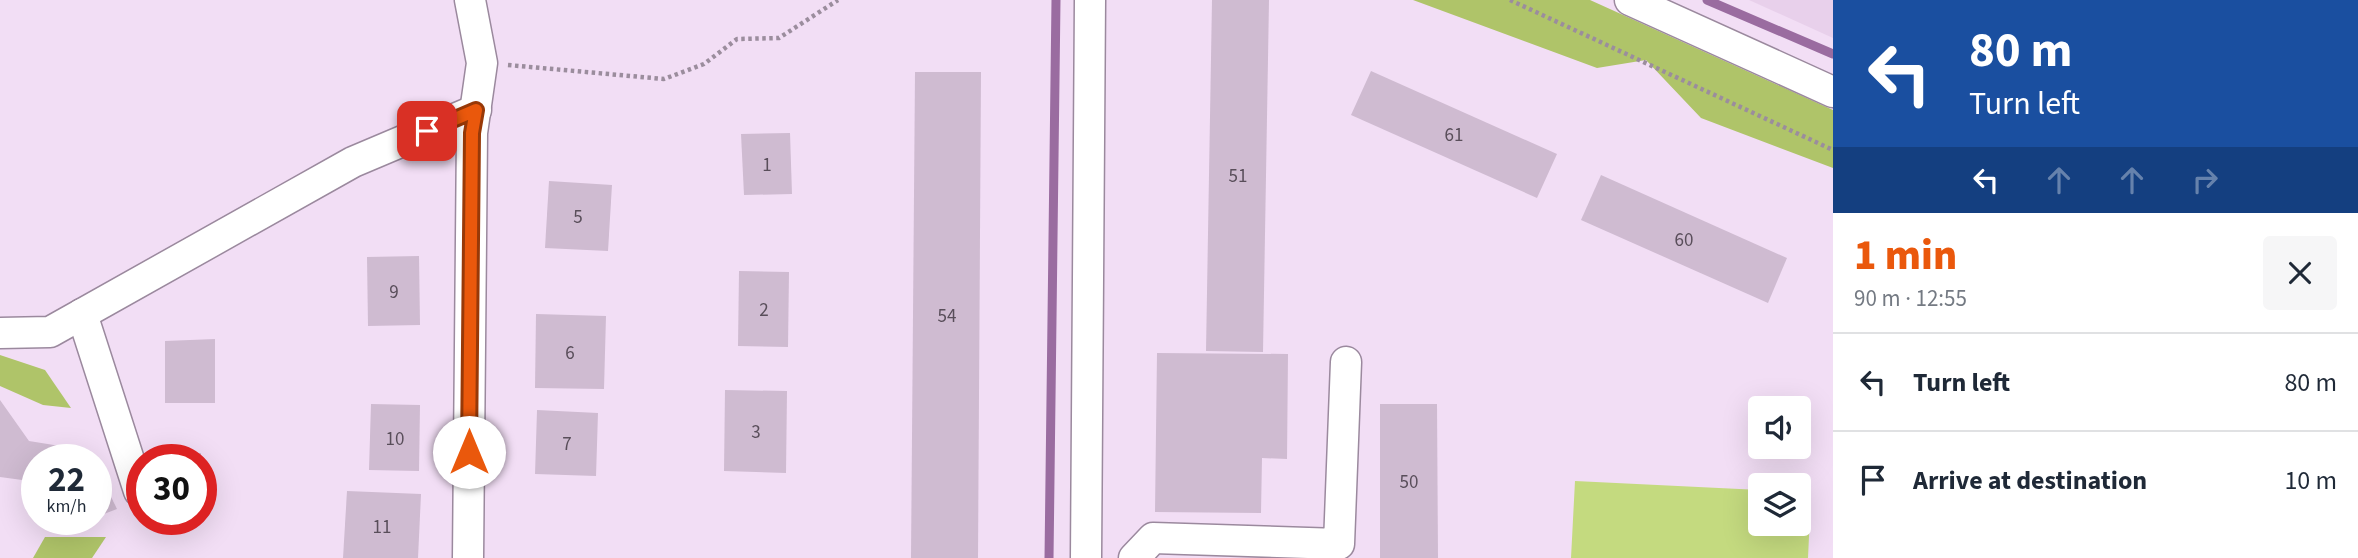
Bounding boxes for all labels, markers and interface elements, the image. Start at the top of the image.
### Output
text: 80 m [1969,16,2073,86]
icon: left [1854,28,1945,119]
text: Turn left [1969,81,2080,127]
pin [397,101,457,161]
icon: arrive [408,112,446,150]
house number: 61 [1445,122,1463,149]
house number: 1 [762,152,772,179]
icon: left [1967,161,2005,199]
icon: ahead [2040,161,2078,199]
icon: ahead [2113,161,2151,199]
icon: right [2186,161,2224,199]
house number: 51 [1229,163,1247,190]
house number: 5 [573,204,583,231]
text: 1 min [1854,226,1957,286]
house number: 60 [1675,227,1693,254]
button: close [2263,236,2337,310]
house number: 9 [389,279,399,306]
text: 90 m · 12:55 [1854,282,1967,315]
house number: 2 [759,297,769,324]
house number: 54 [938,303,956,330]
house number: 6 [565,340,575,367]
icon: left [1854,363,1892,401]
text: Turn left [1913,364,2010,401]
text: 80 m [2284,364,2337,401]
map controls [1748,396,1811,536]
button: sound [1748,396,1811,459]
position arrow [432,415,506,489]
house number: 3 [751,419,761,446]
house number: 10 [386,426,404,453]
house number: 7 [562,431,572,458]
speed limit sign: 30 [126,444,217,535]
text: 22 [48,455,85,505]
icon: arrive [1854,461,1892,499]
text: Arrive at destination [1913,462,2147,499]
text: 10 m [2284,462,2337,499]
house number: 50 [1400,469,1418,496]
button: layers [1748,473,1811,536]
text: km/h [47,494,86,519]
house number: 11 [373,514,391,541]

